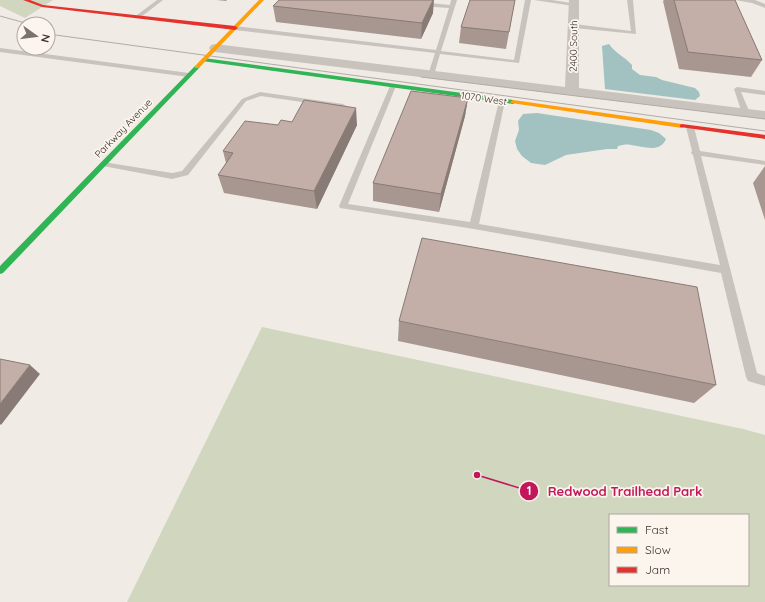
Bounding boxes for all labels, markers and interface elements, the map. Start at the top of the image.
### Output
north arrow [16,16,56,56]
street label: 2400 South [567,20,580,72]
text: N [38,33,53,44]
street label: 1070 West [460,89,508,108]
street label: Parkway Avenue [92,96,155,161]
callout: Redwood Trailhead Park [519,478,710,503]
text: 1 [527,483,531,498]
text: Redwood Trailhead Park [548,483,702,499]
legend [609,514,749,586]
text: Fast [645,522,669,537]
text: Slow [645,542,671,557]
text: Jam [645,562,670,577]

